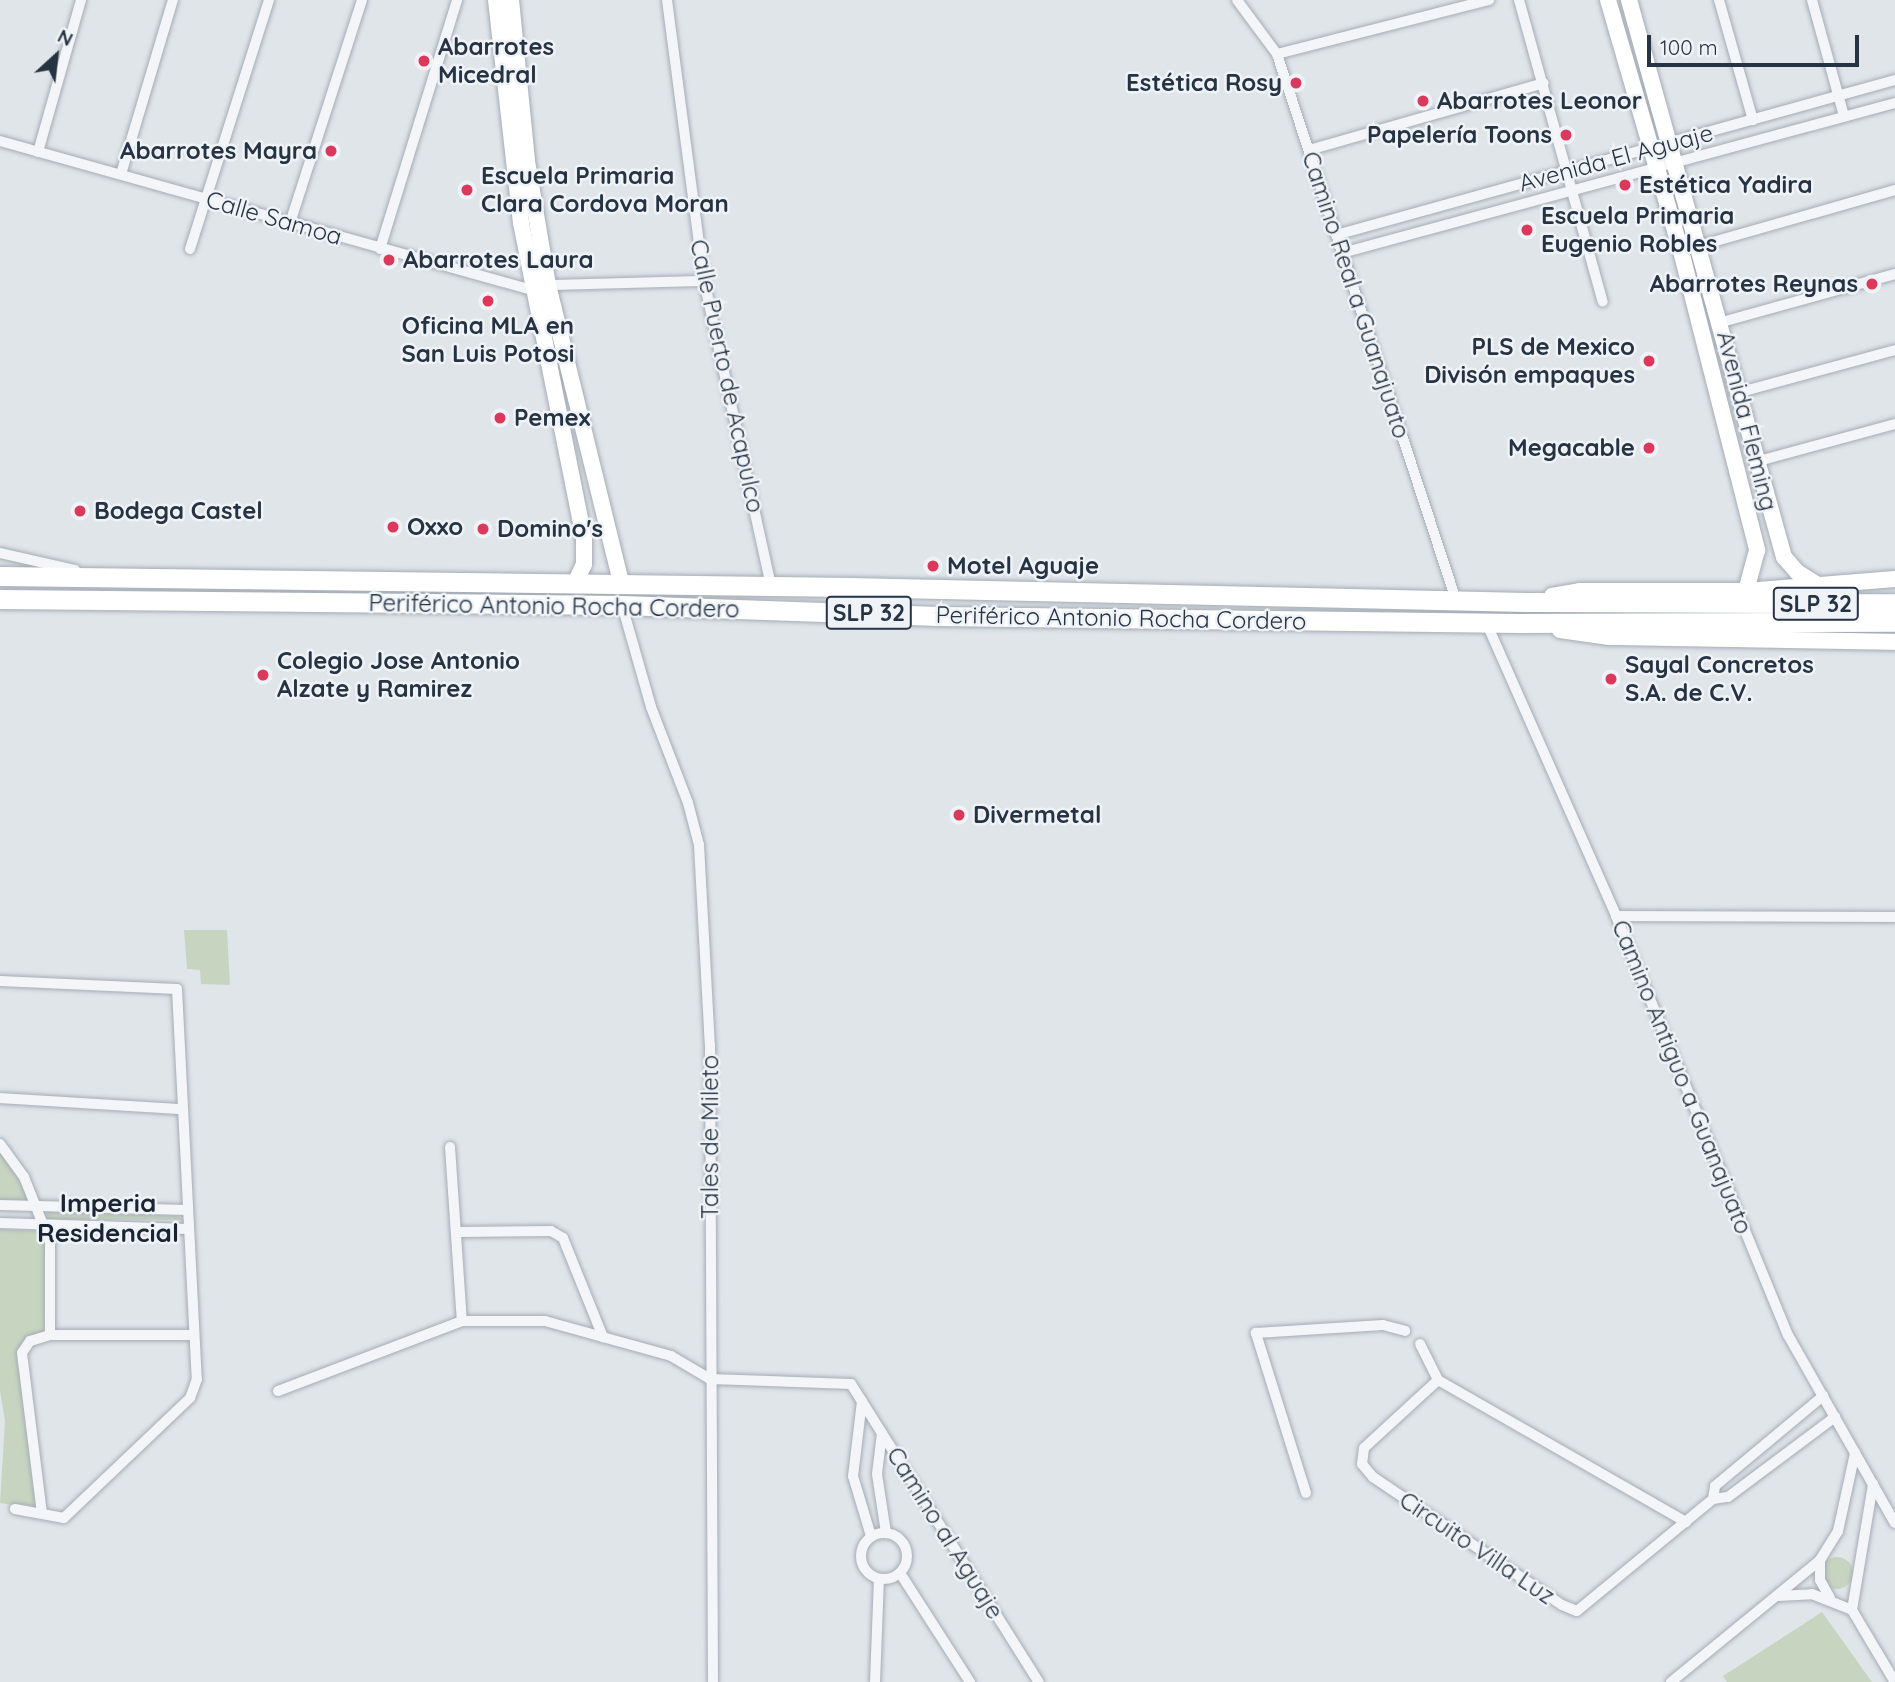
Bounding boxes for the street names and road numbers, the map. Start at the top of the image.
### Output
street label: Avenida El Aguaje [1516,118,1716,198]
street label: Camino Real a Guanajuato [1296,148,1416,442]
street label: Calle Samoa [203,185,345,251]
street label: Calle Puerto de Acapulco [684,237,770,515]
street label: Avenida Fleming [1711,328,1783,514]
road number: SLP 32 [1772,584,1860,624]
street label: Periférico Antonio Rocha Cordero [368,588,740,624]
road number: SLP 32 [825,594,913,632]
street label: Periférico Antonio Rocha Cordero [935,600,1307,636]
street label: Camino Antiguo a Guanajuato [1606,916,1758,1238]
street label: Tales de Mileto [696,1055,724,1219]
street label: Camino al Aguaje [881,1442,1009,1624]
street label: Circuito Villa Luz [1394,1485,1560,1611]

